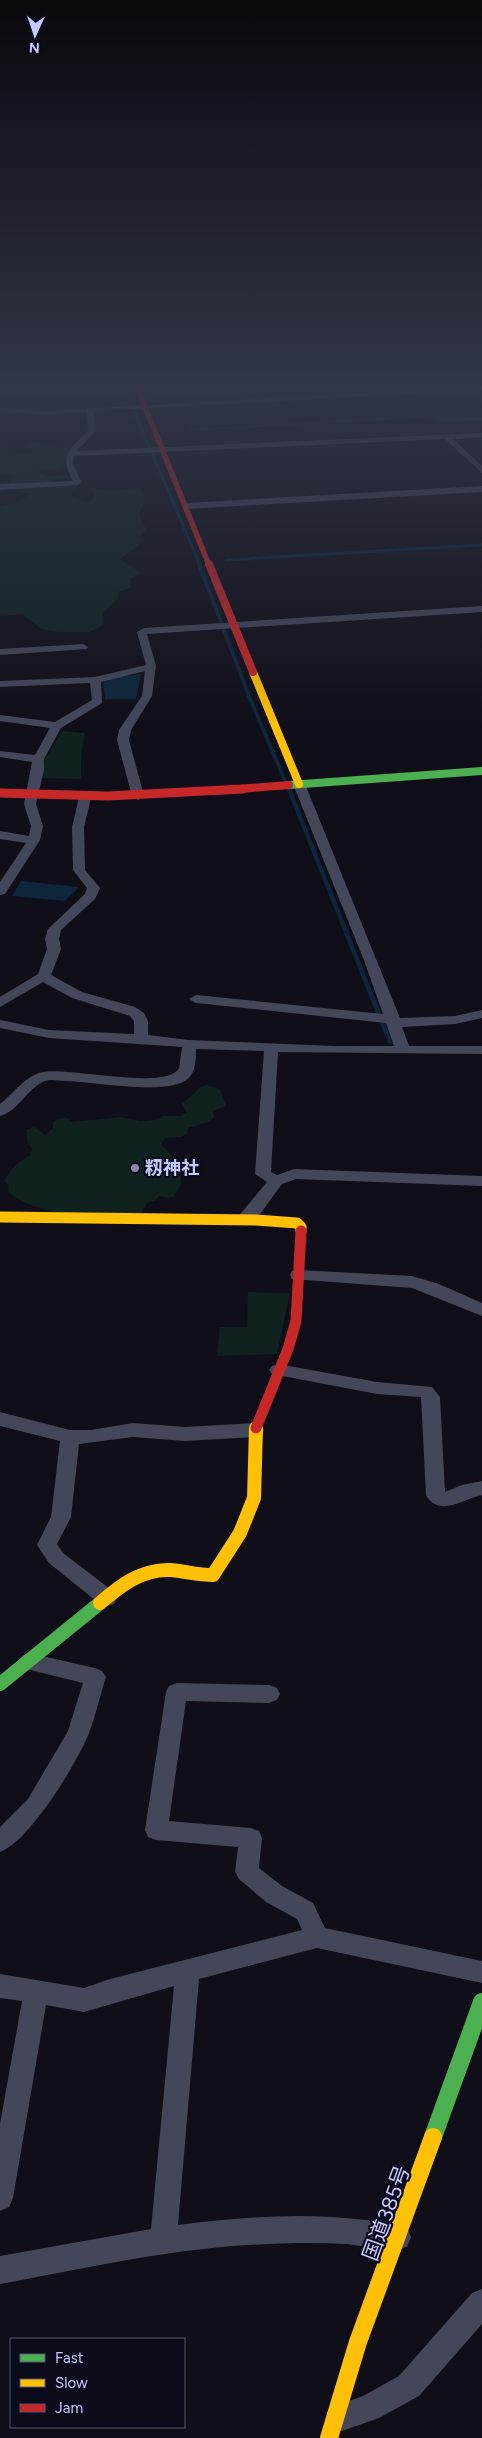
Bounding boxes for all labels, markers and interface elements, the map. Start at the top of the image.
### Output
north arrow [10,10,60,60]
text: N [28,39,40,56]
place label: 籾神社 [145,1157,199,1179]
marker: 籾神社 [129,1162,141,1174]
street label: 国道385号 [357,2162,415,2264]
legend [10,2338,185,2428]
text: Fast [55,2349,84,2367]
text: Slow [55,2374,88,2392]
text: Jam [55,2399,83,2417]

